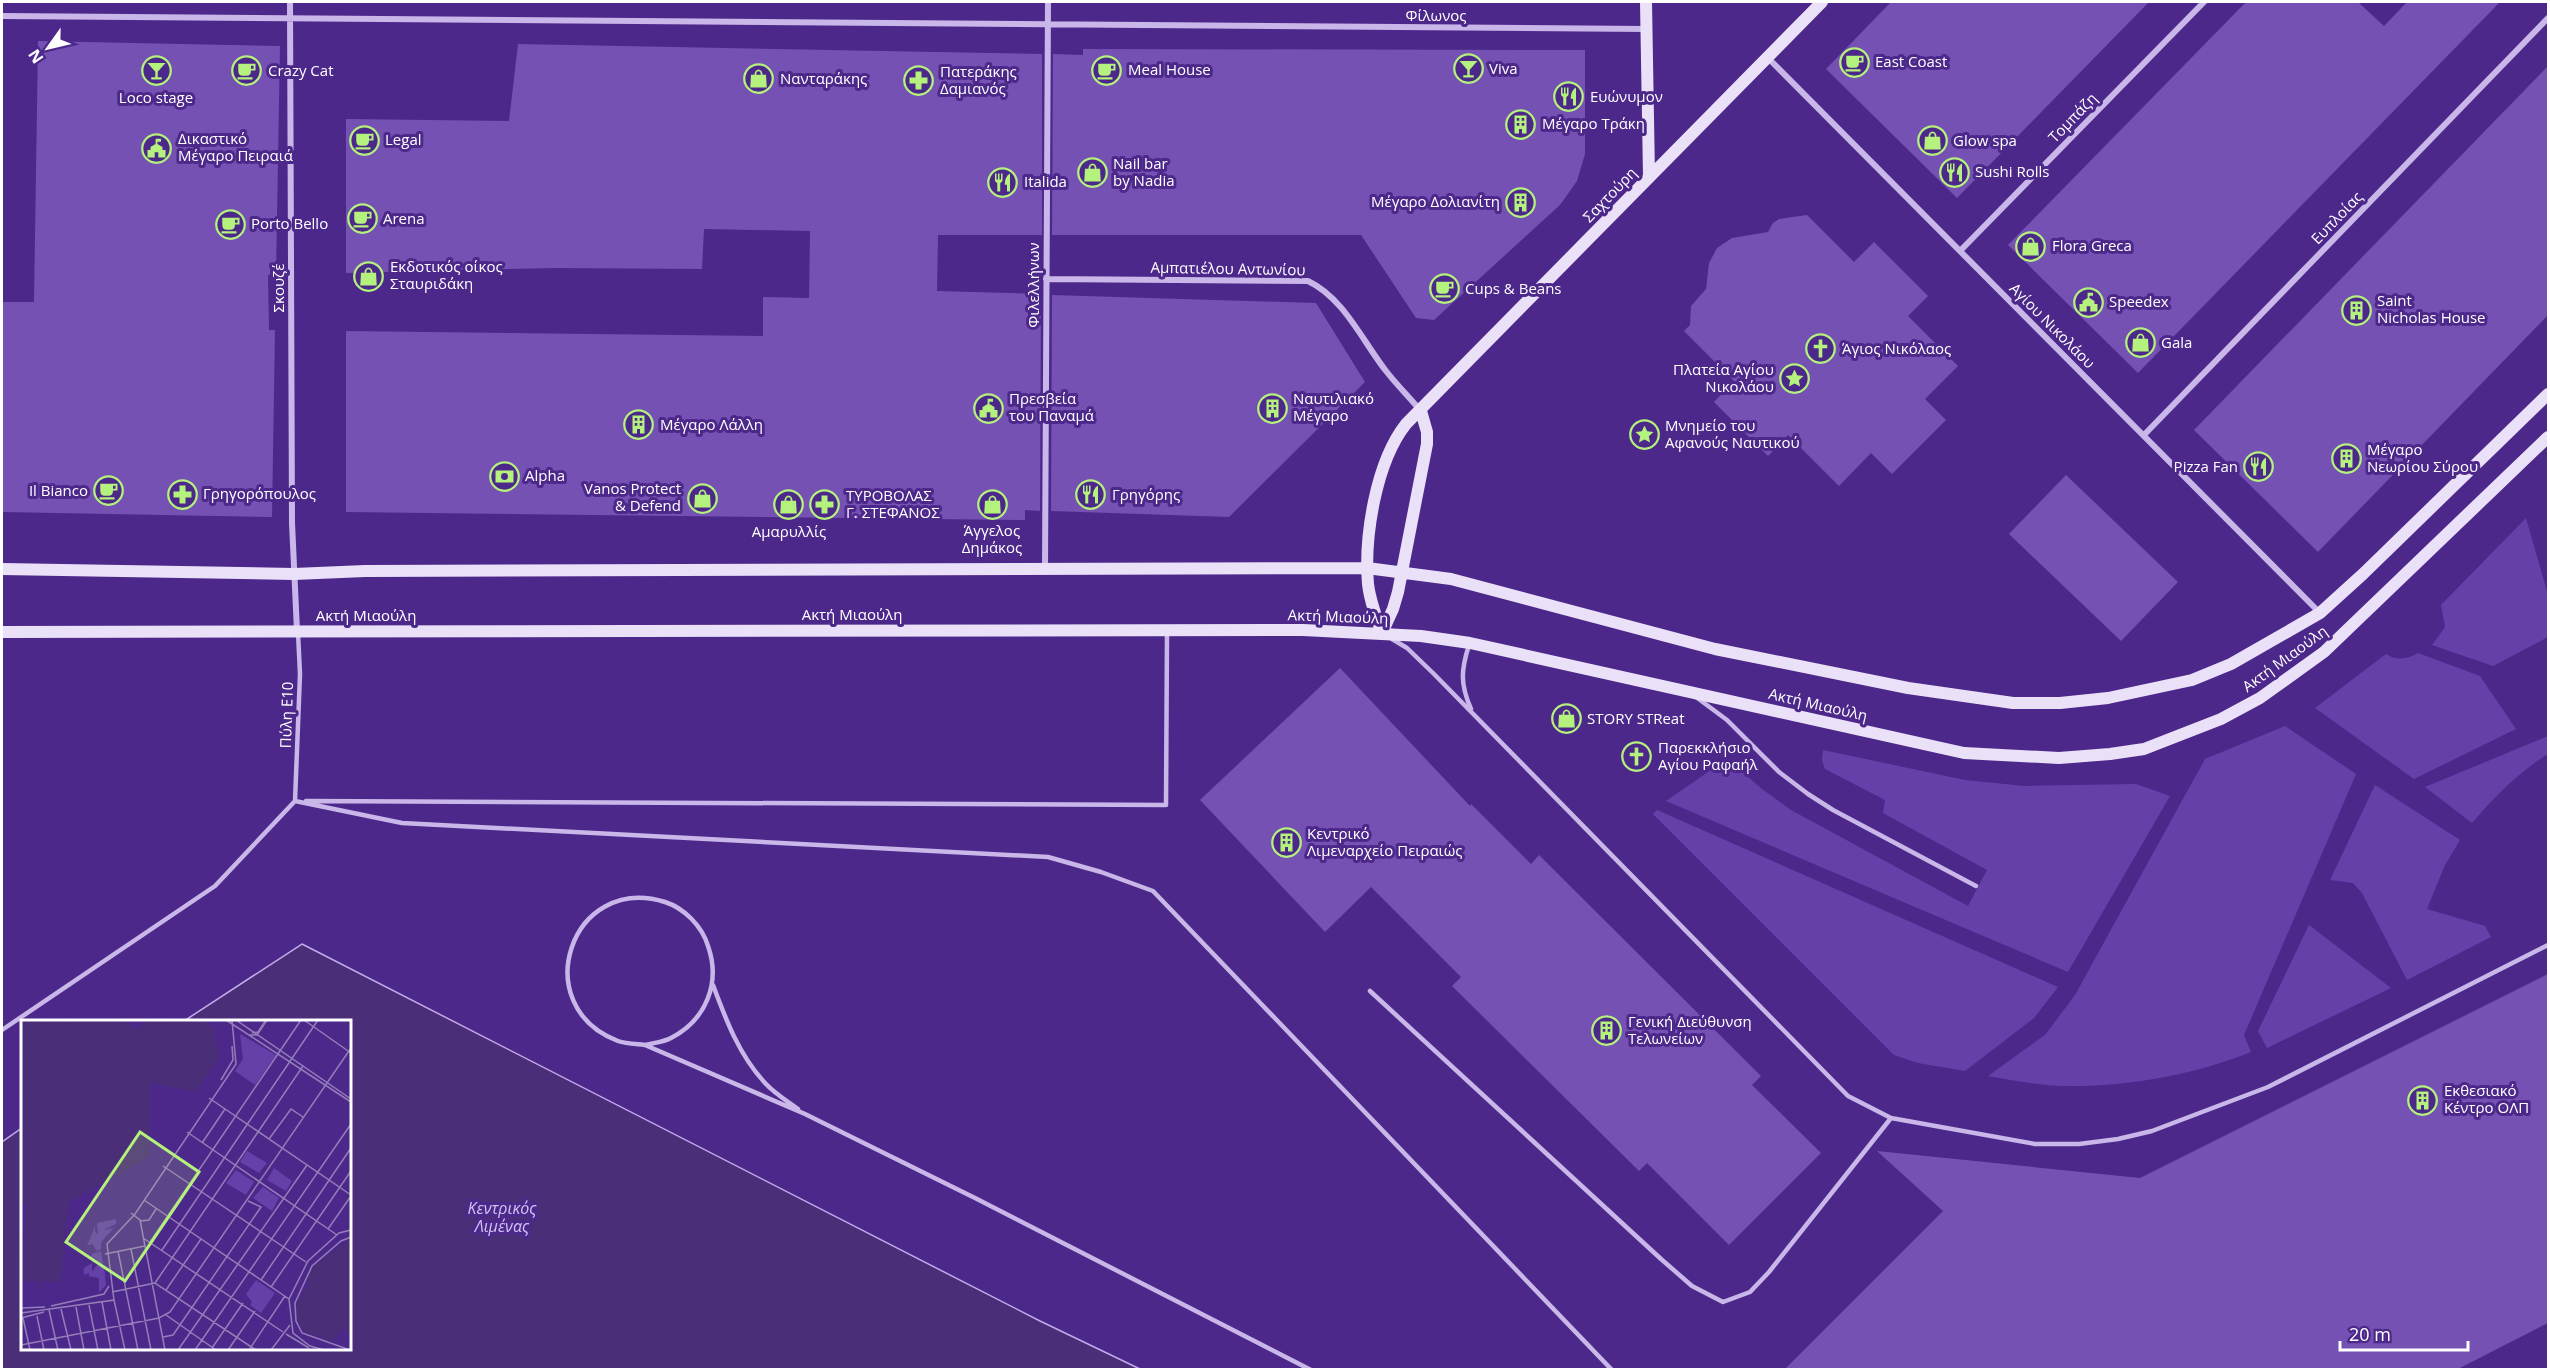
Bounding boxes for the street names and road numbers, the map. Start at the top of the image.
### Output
street label: Φίλωνος [1405,5,1467,25]
street label: Τομπάζη [2044,88,2101,147]
street label: Σαχτούρη [1578,162,1641,226]
street label: Ευπλοίας [2306,187,2366,248]
street label: Φιλελλήνων [1023,242,1043,328]
street label: Αμπατιέλου Αντωνίου [1150,257,1306,279]
street label: Σκουζέ [268,264,288,312]
street label: Αγίου Νικολάου [2006,278,2100,372]
street label: Ακτή Μιαούλη [802,604,902,624]
street label: Ακτή Μιαούλη [1287,604,1389,628]
street label: Ακτή Μιαούλη [316,605,416,625]
street label: Ακτή Μιαούλη [2238,621,2331,696]
street label: Πύλη Ε10 [275,681,297,749]
street label: Ακτή Μιαούλη [1767,683,1870,725]

